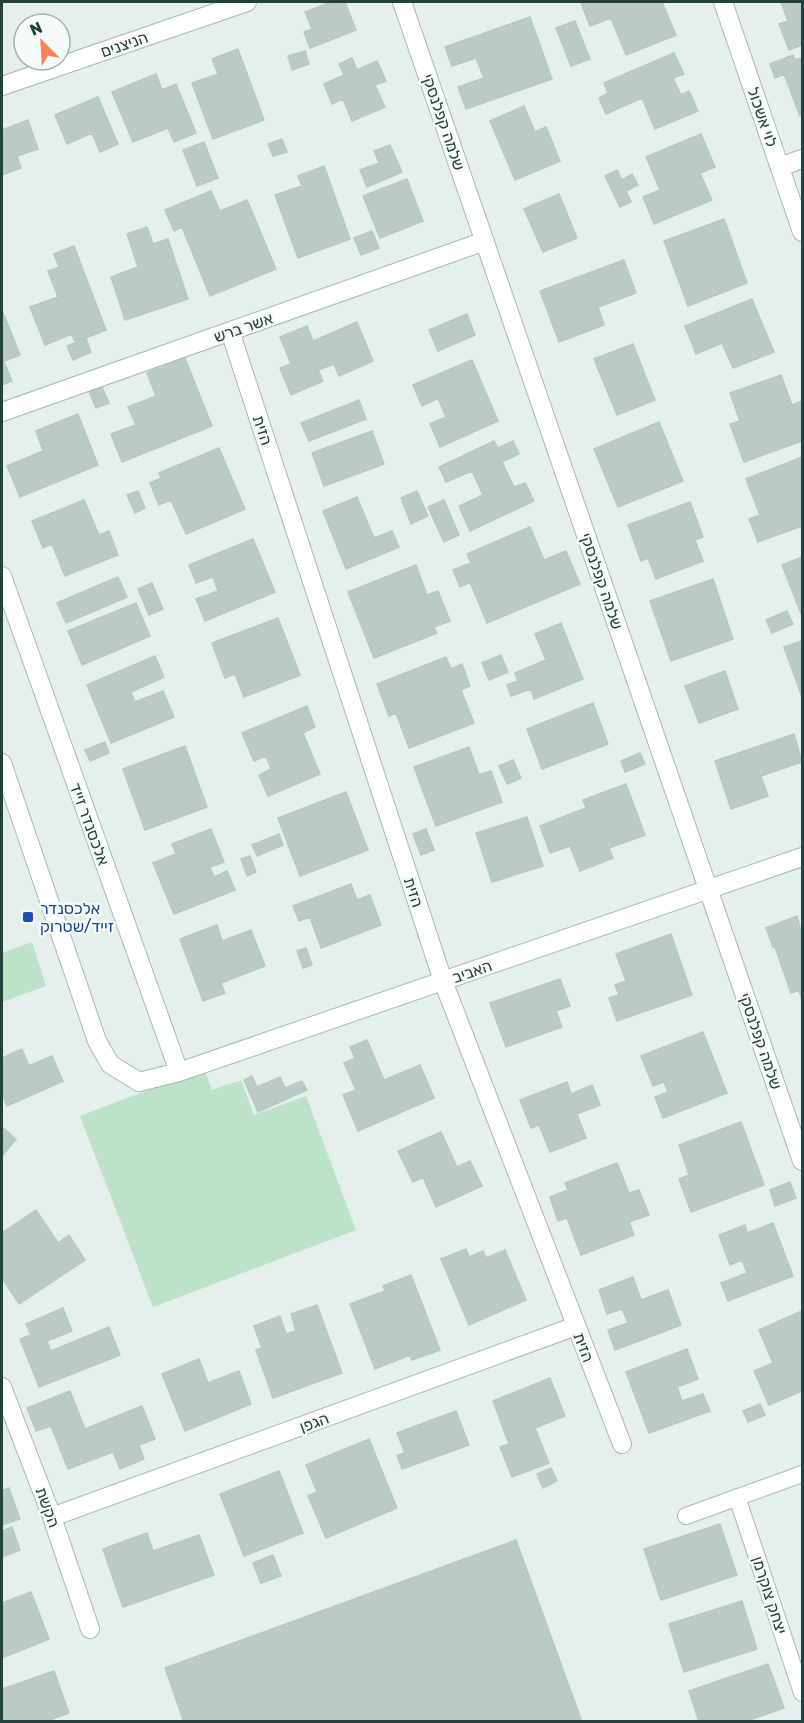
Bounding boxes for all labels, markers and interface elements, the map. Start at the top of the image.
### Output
north arrow [12,12,72,72]
text: N [27,18,45,40]
street label: הניצנים [98,28,150,61]
street label: שלמה קפלנסקי [418,71,469,173]
street label: לוי אשכול [743,85,782,150]
street label: אשר ברש [211,308,275,346]
street label: הזית [249,413,276,448]
street label: שלמה קפלנסקי [576,530,627,632]
street label: אלכסנדר זייד [66,780,113,868]
street label: הזית [400,875,427,910]
place label: אלכסנדר זייד/שטרוק [40,899,114,936]
marker: אלכסנדר זייד/שטרוק [21,910,35,924]
street label: האביב [450,956,494,987]
street label: שלמה קפלנסקי [735,990,786,1092]
street label: הזית [569,1330,598,1365]
street label: הגפן [297,1408,332,1437]
street label: הקשת [31,1484,64,1530]
street label: יצחק צוקרמן [748,1554,791,1637]

